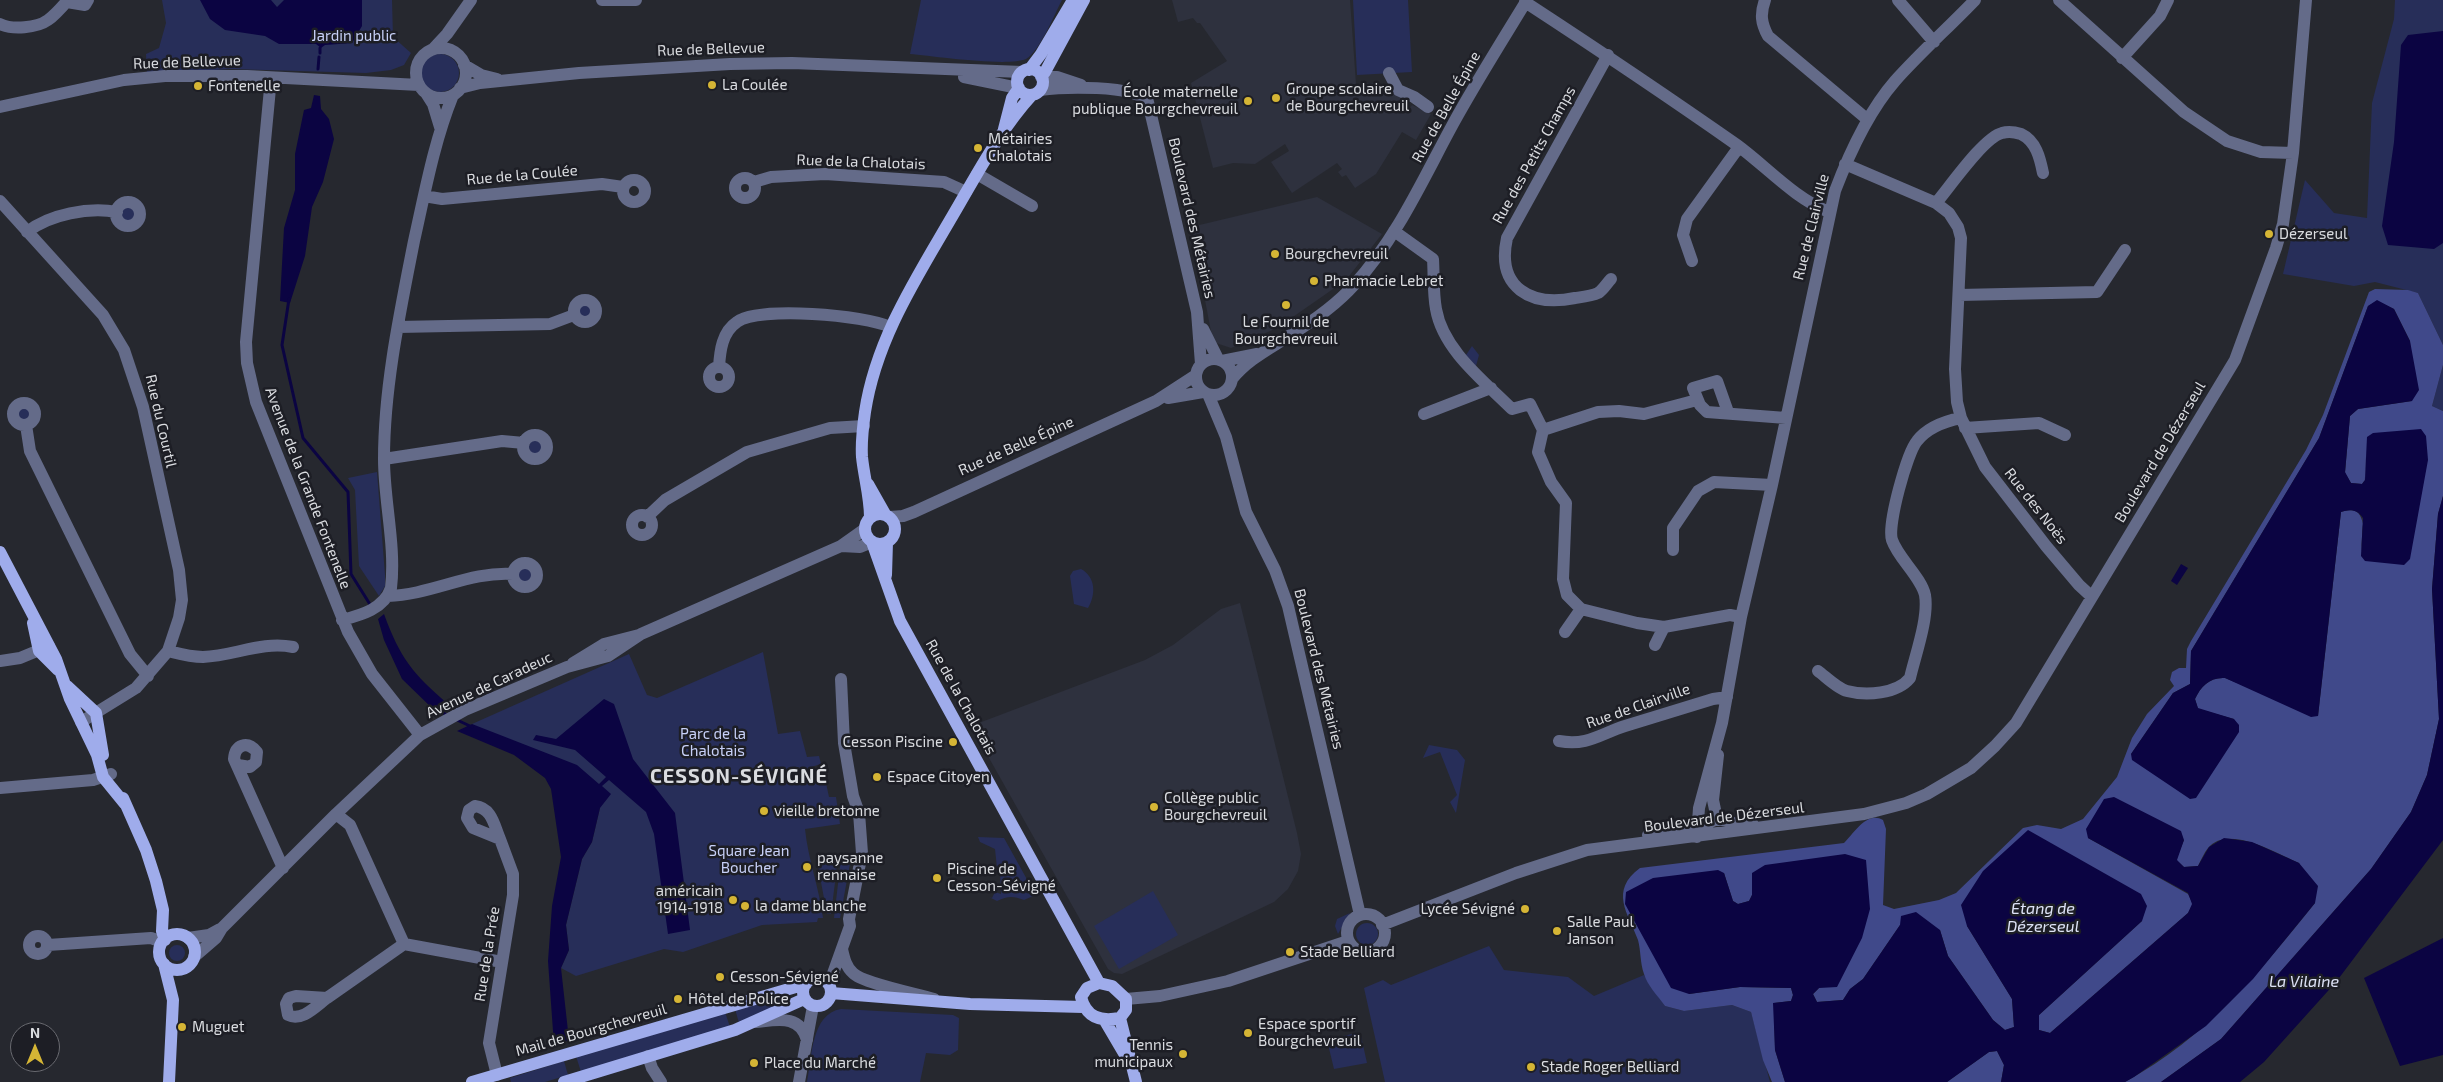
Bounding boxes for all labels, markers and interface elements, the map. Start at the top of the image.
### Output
park label: Jardin public [312,27,396,45]
street label: Rue de Bellevue [657,38,765,60]
street label: Rue de Belle Épine [1408,48,1484,166]
street label: Rue de Bellevue [133,51,241,73]
place label: La Coulée [722,76,787,94]
place label: Fontenelle [208,77,281,95]
marker: La Coulée [706,79,718,91]
marker: Fontenelle [192,80,204,92]
place label: Groupe scolaire de Bourgchevreuil [1286,80,1409,115]
place label: École maternelle publique Bourgchevreuil [1072,83,1238,118]
street label: Rue des Petits Champs [1489,83,1579,227]
marker: Groupe scolaire de Bourgchevreuil [1270,92,1282,104]
marker: École maternelle publique Bourgchevreuil [1242,95,1254,107]
place label: Métairies Chalotais [988,130,1052,165]
street label: Boulevard des Métairies [1165,136,1219,300]
marker: Métairies Chalotais [972,142,984,154]
street label: Rue de la Chalotais [796,151,926,173]
street label: Rue de la Coulée [466,161,578,189]
street label: Rue de Clairville [1789,172,1833,282]
place label: Dézerseul [2279,225,2347,243]
marker: Dézerseul [2263,228,2275,240]
place label: Bourgchevreuil [1285,245,1388,263]
marker: Bourgchevreuil [1269,248,1281,260]
place label: Pharmacie Lebret [1324,272,1444,290]
marker: Pharmacie Lebret [1308,275,1320,287]
marker: Le Fournil de Bourgchevreuil [1280,299,1292,311]
place label: Le Fournil de Bourgchevreuil [1234,313,1338,348]
street label: Rue du Courtil [142,373,180,469]
street label: Boulevard de Dézerseul [2111,378,2209,526]
street label: Avenue de la Grande Fontenelle [261,385,355,591]
street label: Rue de Belle Épine [955,412,1077,480]
street label: Rue des Noës [2001,464,2071,548]
street label: Boulevard des Métairies [1290,587,1348,751]
street label: Rue de la Chalotais [922,636,1000,758]
street label: Avenue de Caradeuc [423,648,555,722]
street label: Rue de Clairville [1584,680,1692,732]
park label: Parc de la Chalotais [680,725,746,760]
place label: Cesson Piscine [843,733,943,751]
marker: Cesson Piscine [947,736,959,748]
district label: CESSON-SÉVIGNÉ [648,764,830,788]
place label: Espace Citoyen [887,768,990,786]
marker: Espace Citoyen [871,771,883,783]
place label: Collège public Bourgchevreuil [1164,789,1267,824]
street label: Boulevard de Dézerseul [1643,798,1805,836]
marker: Collège public Bourgchevreuil [1148,801,1160,813]
place label: vieille bretonne [774,802,880,820]
marker: vieille bretonne [758,805,770,817]
park label: Square Jean Boucher [708,842,790,877]
place label: paysanne rennaise [817,849,883,884]
place label: Piscine de Cesson-Sévigné [947,860,1056,895]
marker: paysanne rennaise [801,861,813,873]
marker: Piscine de Cesson-Sévigné [931,872,943,884]
place label: américain 1914-1918 [656,882,723,917]
marker: américain 1914-1918 [727,894,739,906]
place label: la dame blanche [755,897,866,915]
water label: Étang de Dézerseul [2007,899,2079,937]
marker: la dame blanche [739,900,751,912]
place label: Lycée Sévigné [1421,900,1515,918]
marker: Lycée Sévigné [1519,903,1531,915]
street label: Rue de la Prée [471,905,503,1003]
place label: Salle Paul Janson [1567,913,1634,948]
marker: Salle Paul Janson [1551,925,1563,937]
place label: Stade Belliard [1300,943,1395,961]
marker: Stade Belliard [1284,946,1296,958]
place label: Cesson-Sévigné [730,968,839,986]
marker: Cesson-Sévigné [714,971,726,983]
water label: La Vilaine [2269,972,2339,992]
place label: Hôtel de Police [688,990,789,1008]
marker: Hôtel de Police [672,993,684,1005]
street label: Mail de Bourgchevreuil [513,1000,669,1060]
place label: Espace sportif Bourgchevreuil [1258,1015,1361,1050]
place label: Muguet [192,1018,244,1036]
marker: Muguet [176,1021,188,1033]
north arrow [10,1022,60,1072]
text: N [30,1024,40,1041]
marker: Espace sportif Bourgchevreuil [1242,1027,1254,1039]
place label: Tennis municipaux [1094,1036,1173,1071]
marker: Tennis municipaux [1177,1048,1189,1060]
place label: Place du Marché [764,1054,876,1072]
marker: Place du Marché [748,1057,760,1069]
place label: Stade Roger Belliard [1541,1058,1679,1076]
marker: Stade Roger Belliard [1525,1061,1537,1073]

